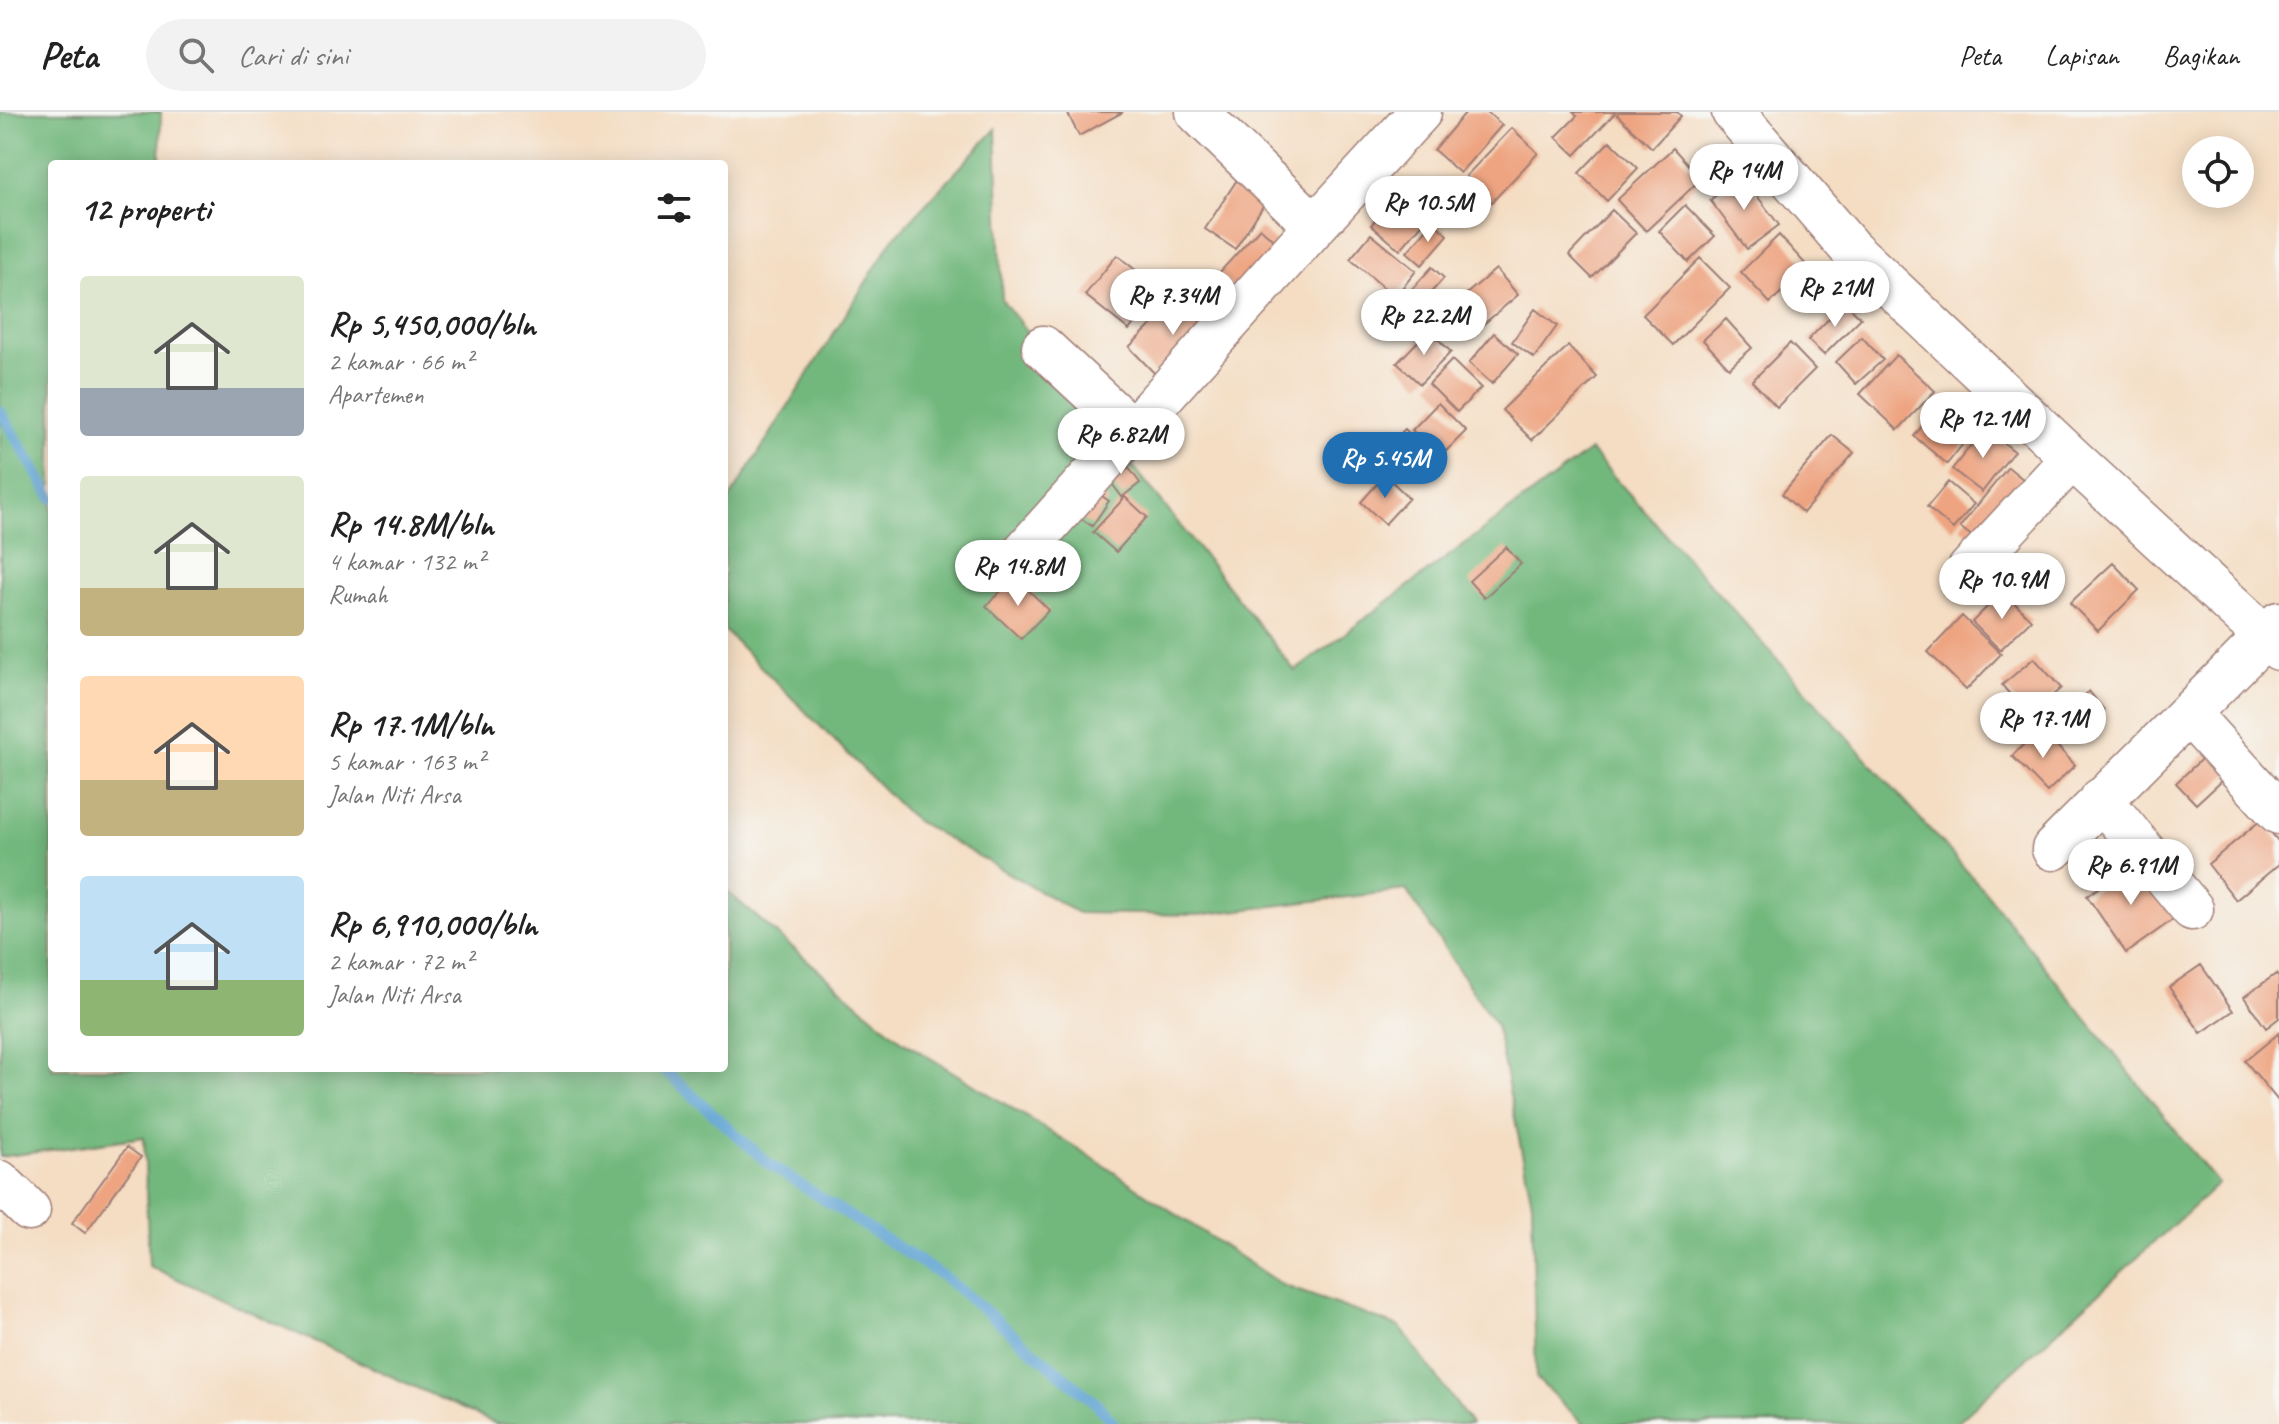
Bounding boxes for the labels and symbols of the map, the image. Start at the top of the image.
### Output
pin: Rp 14M [1679,144,1809,212]
pin: Rp 10.5M [1345,176,1511,244]
pin: Rp 21M [1770,261,1900,329]
pin: Rp 7.34M [1090,269,1256,337]
pin: Rp 22.2M [1341,289,1507,357]
pin: Rp 12.1M [1900,392,2066,460]
pin: Rp 6.82M [1038,408,1204,476]
pin: Rp 5.45M [1302,432,1468,500]
pin: Rp 14.8M [935,540,1101,608]
pin: Rp 10.9M [1919,553,2085,621]
pin: Rp 17.1M [1960,692,2126,760]
pin: Rp 6.91M [2048,839,2214,907]

